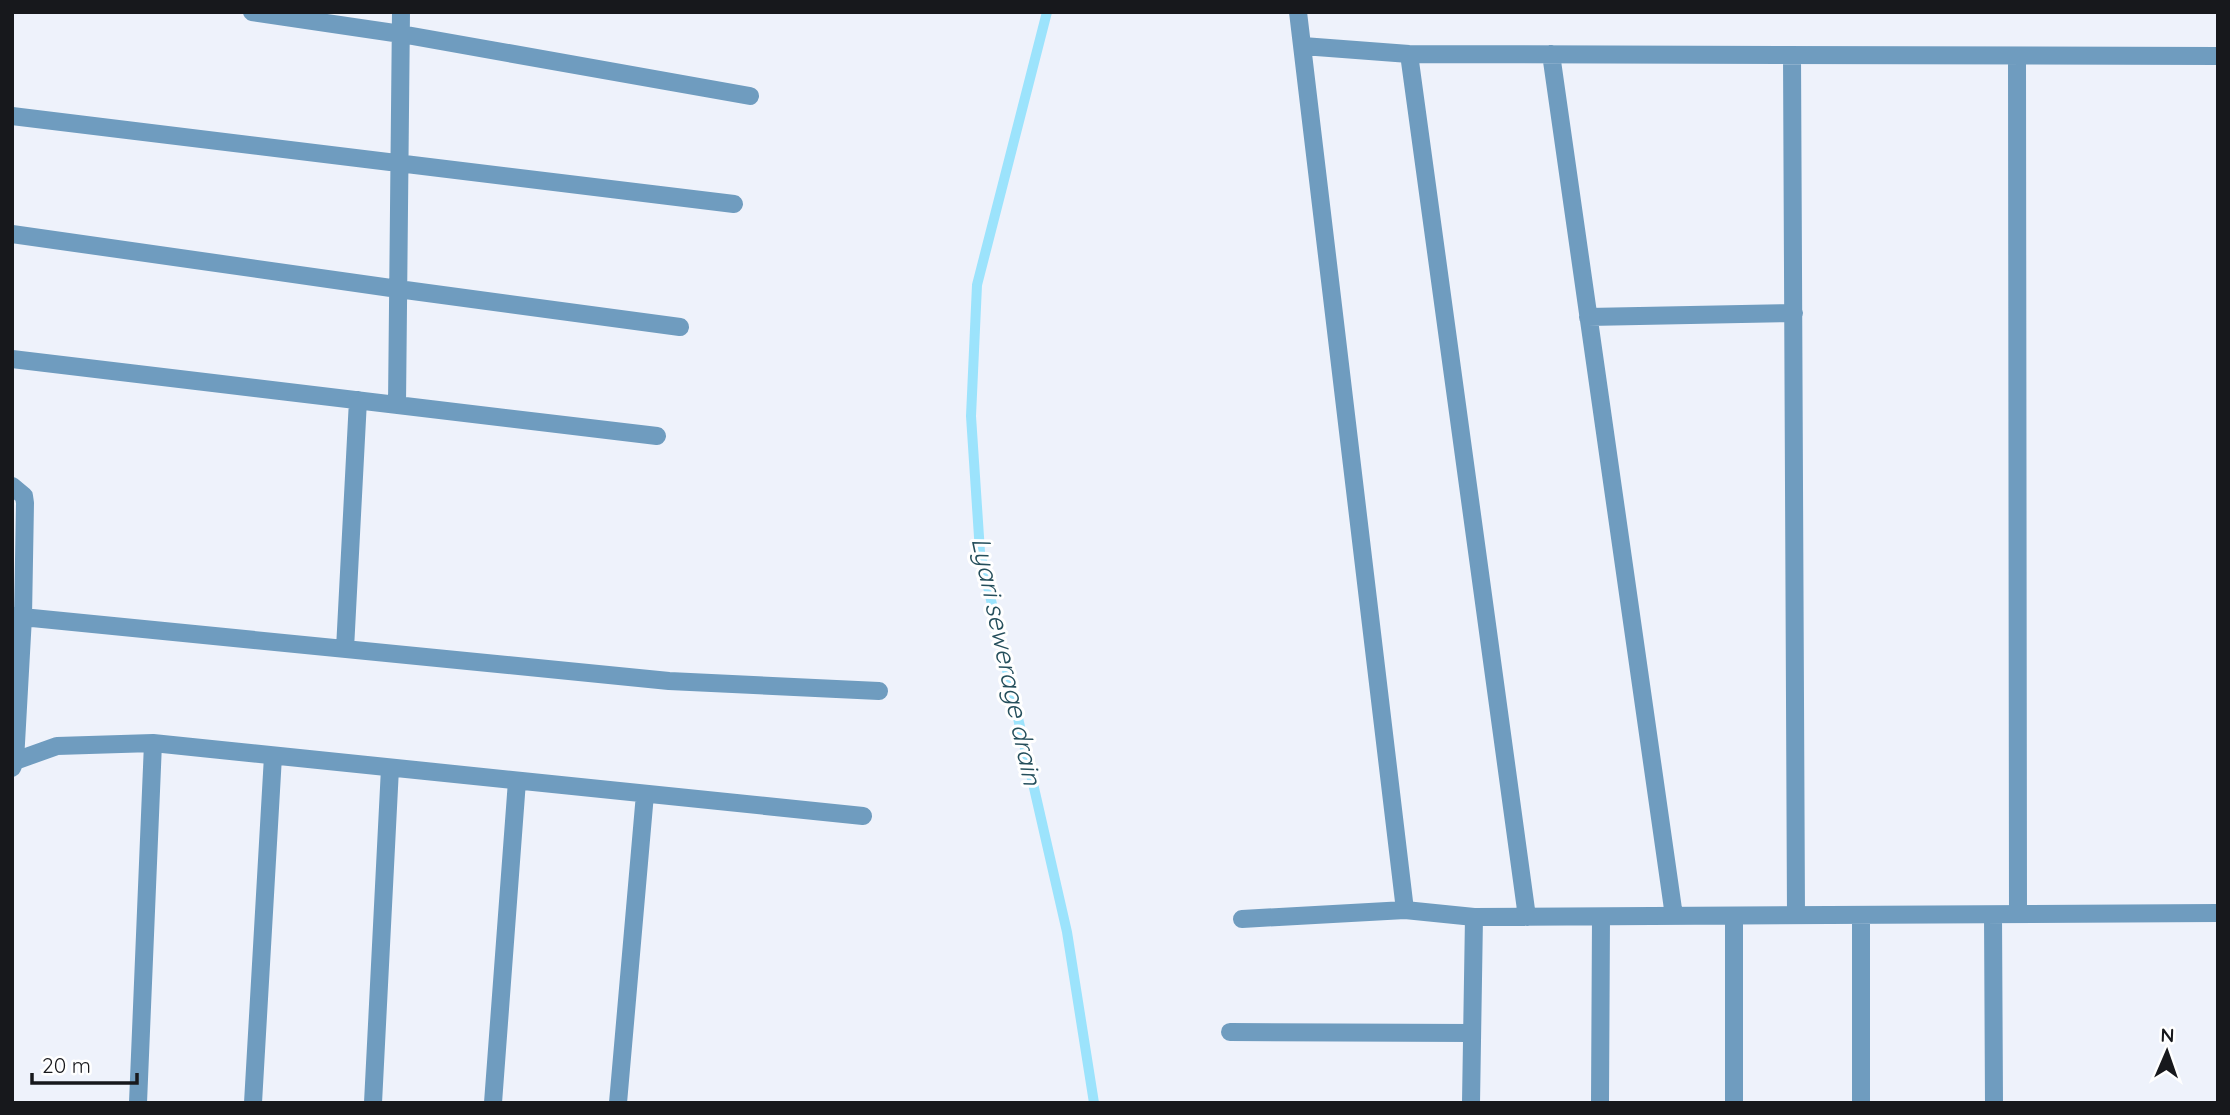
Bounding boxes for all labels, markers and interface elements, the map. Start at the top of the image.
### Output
water label: Lyari sewerage drain [965,534,1050,789]
north arrow [2132,1017,2202,1087]
text: N [2160,1023,2175,1047]
scale bar [32,1042,136,1086]
text: 20 m [42,1052,91,1078]

